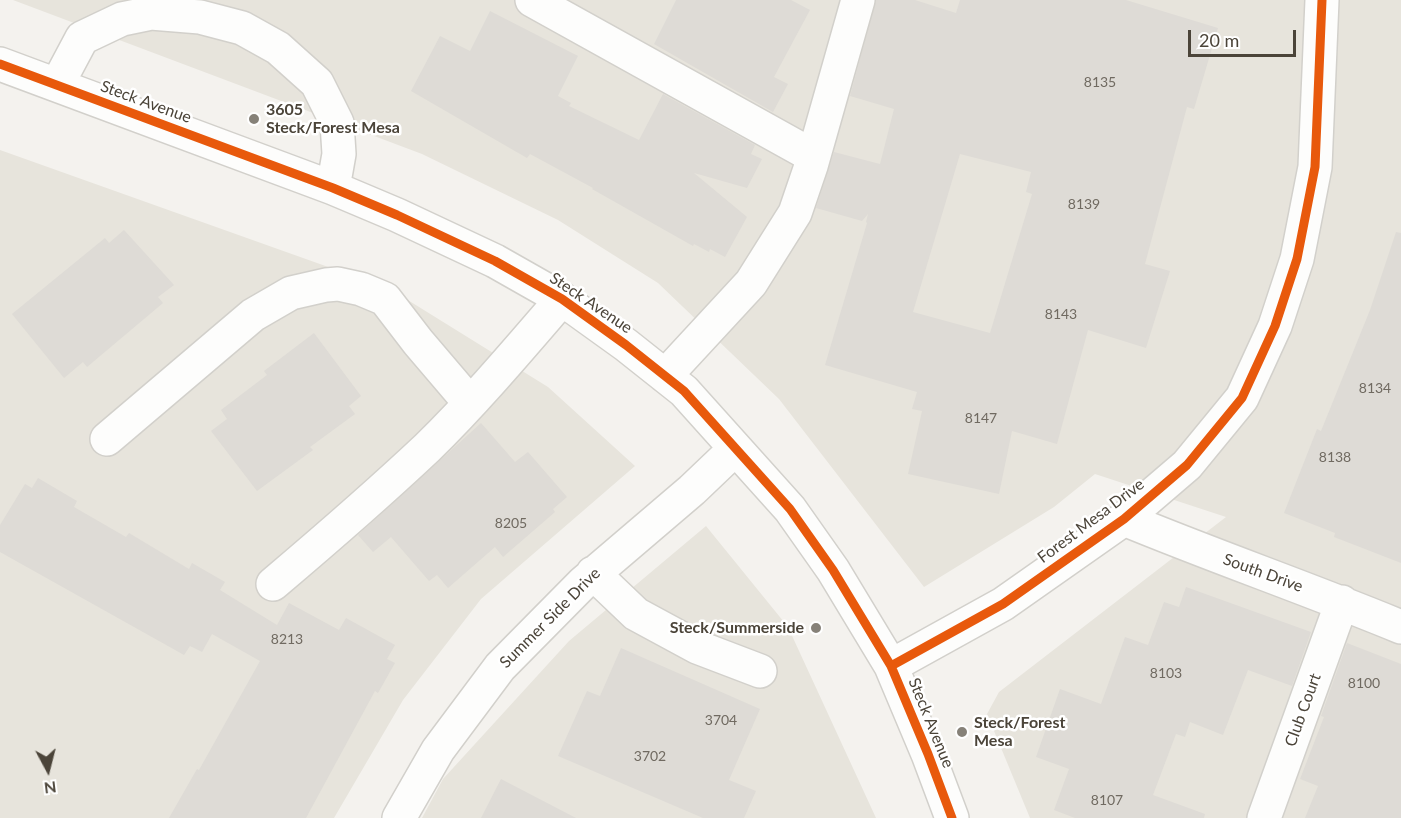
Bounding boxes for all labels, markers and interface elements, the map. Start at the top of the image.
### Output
scale bar [1191,18,1299,56]
text: 20 m [1199,29,1239,51]
house number: 8135 [1084,74,1116,90]
street label: Steck Avenue [98,77,194,127]
place label: 3605 Steck/Forest Mesa [266,100,400,138]
marker: 3605 Steck/Forest Mesa [247,112,261,126]
house number: 8139 [1068,196,1100,212]
street label: Steck Avenue [546,268,636,338]
house number: 8143 [1045,306,1077,322]
house number: 8134 [1359,380,1391,396]
house number: 8147 [965,410,997,426]
house number: 8138 [1319,449,1351,465]
street label: Forest Mesa Drive [1034,475,1148,567]
house number: 8205 [495,515,527,531]
street label: South Drive [1220,550,1306,596]
street label: Summer Side Drive [496,564,604,672]
place label: Steck/Summerside [670,618,804,638]
marker: Steck/Summerside [809,621,823,635]
house number: 8213 [271,631,303,647]
house number: 8103 [1150,665,1182,681]
street label: Club Court [1281,671,1325,749]
street label: Steck Avenue [904,675,958,771]
house number: 8100 [1348,675,1380,691]
house number: 3704 [705,712,737,728]
place label: Steck/Forest Mesa [974,713,1065,751]
marker: Steck/Forest Mesa [955,725,969,739]
north arrow [18,740,78,800]
house number: 3702 [634,748,666,764]
text: N [43,778,58,799]
house number: 8107 [1091,792,1123,808]

